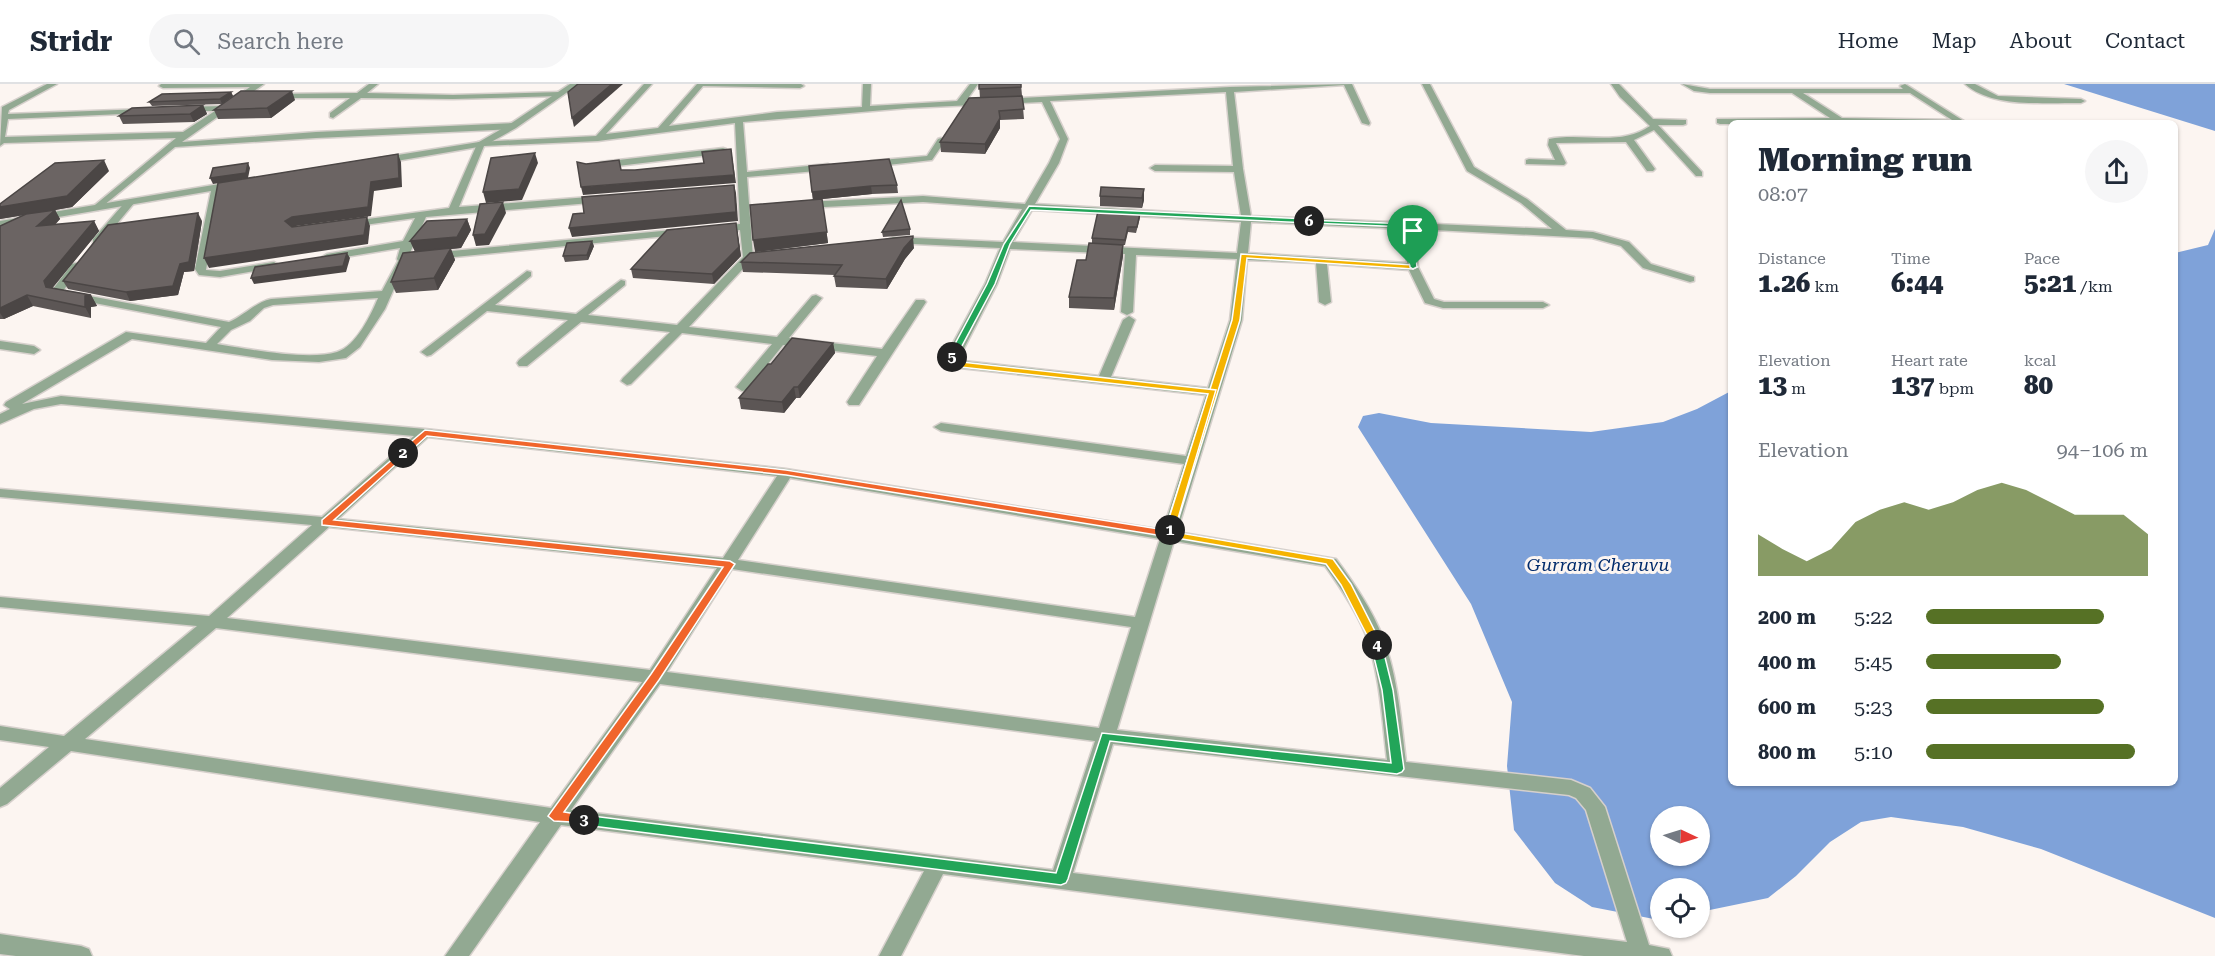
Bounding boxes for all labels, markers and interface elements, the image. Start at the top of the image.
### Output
search box [149,14,569,68]
text: Stridr [30,25,113,58]
icon: search [170,25,203,58]
text: Search here [218,29,344,54]
text: Home [1838,29,1899,53]
text: Map [1932,29,1977,53]
text: About [2010,29,2072,53]
text: Contact [2105,29,2185,53]
text: Morning run [1758,140,1972,179]
button: share [2085,140,2148,203]
text: 08:07 [1758,182,1808,206]
pin [1387,205,1438,267]
pin: 6 [1294,206,1324,236]
text: 6 [1305,211,1313,230]
icon: arrive [1396,214,1429,247]
text: Distance [1758,249,1826,268]
text: Time [1891,249,1930,268]
text: Pace [2024,249,2060,268]
text: 1.26 [1758,268,1810,298]
text: 6:44 [1891,268,1943,298]
text: 5:21 [2024,268,2076,298]
text: km [1810,277,1839,296]
text: /km [2076,277,2113,296]
pin: 5 [937,342,967,372]
text: 5 [948,347,956,366]
text: Elevation [1758,351,1831,370]
text: Heart rate [1891,351,1968,370]
text: kcal [2024,351,2056,370]
text: 13 [1758,370,1787,400]
text: 137 [1891,370,1935,400]
text: 80 [2024,370,2053,400]
text: m [1787,379,1806,398]
text: bpm [1935,379,1974,398]
pin: 2 [388,438,418,468]
text: Elevation [1758,438,1849,462]
text: 94–106 m [2057,438,2148,462]
text: 2 [399,443,407,462]
pin: 1 [1155,515,1185,545]
text: 1 [1166,520,1174,539]
water label: Gurram Cheruvu [1527,554,1669,575]
text: 200 m [1758,605,1816,629]
text: 5:22 [1854,605,1893,629]
pin: 4 [1362,630,1392,660]
text: 4 [1373,635,1381,654]
text: 400 m [1758,650,1816,674]
text: 5:45 [1854,650,1893,674]
text: 600 m [1758,695,1816,719]
text: 5:23 [1854,695,1893,719]
text: 800 m [1758,740,1816,764]
text: 5:10 [1854,740,1893,764]
pin: 3 [569,805,599,835]
north arrow [1650,806,1710,866]
map controls [1650,806,1710,938]
text: 3 [580,810,588,829]
button: locate [1650,878,1710,938]

